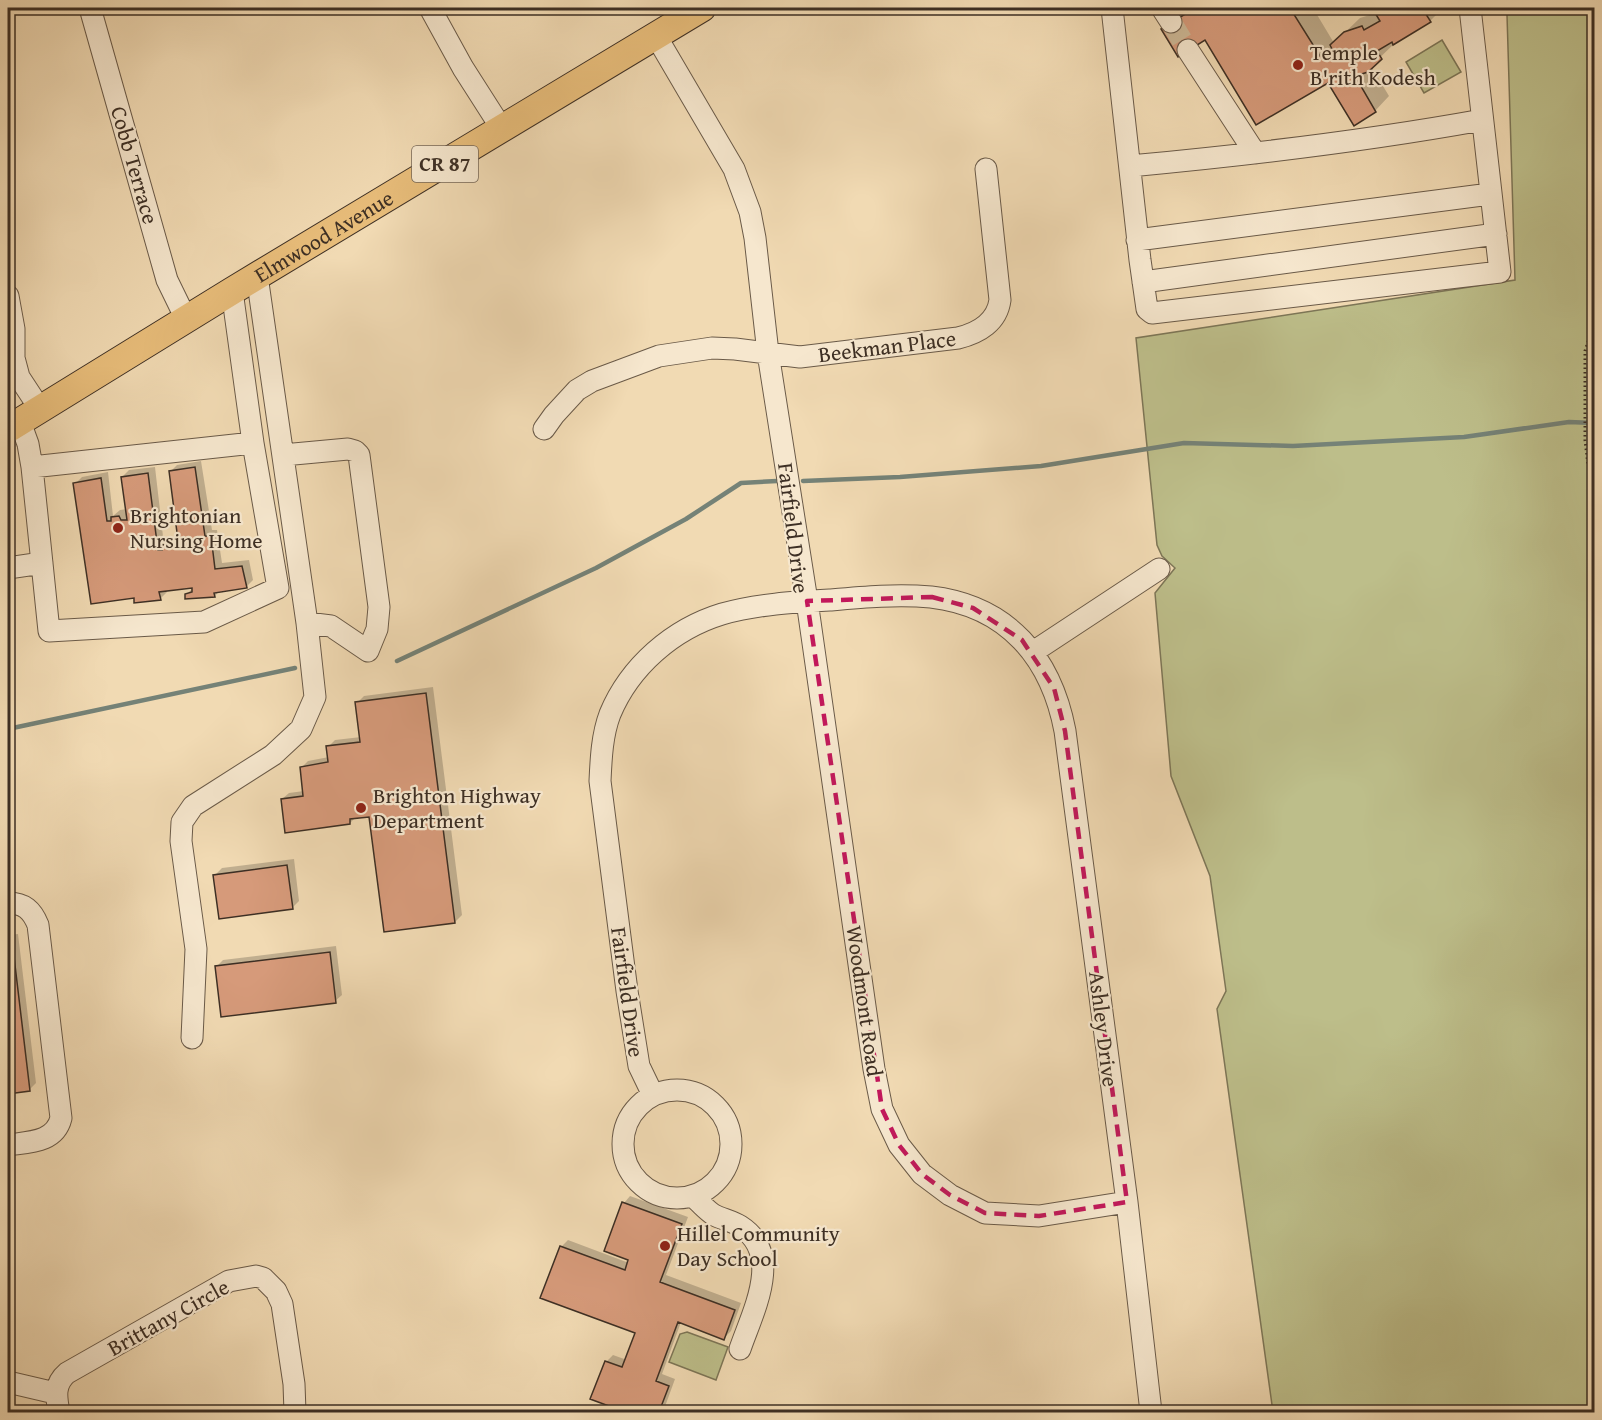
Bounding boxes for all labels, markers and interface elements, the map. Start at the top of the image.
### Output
place label: Temple B'rith Kodesh [1310,36,1436,93]
marker: Temple B'rith Kodesh [1291,58,1305,72]
street label: Cobb Terrace [103,102,167,228]
road number: CR 87 [412,146,478,182]
street label: Elmwood Avenue [248,182,399,290]
street label: Beekman Place [816,322,958,370]
street label: Fairfield Drive [770,461,818,595]
place label: Brightonian Nursing Home [130,499,263,556]
marker: Brightonian Nursing Home [111,521,125,535]
place label: Brighton Highway Department [373,779,541,836]
marker: Brighton Highway Department [354,801,368,815]
street label: Woodmont Road [839,923,891,1079]
street label: Fairfield Drive [603,925,653,1059]
street label: Ashley Drive [1081,969,1127,1089]
place label: Hillel Community Day School [677,1217,840,1274]
marker: Hillel Community Day School [658,1239,672,1253]
street label: Brittany Circle [101,1270,235,1364]

